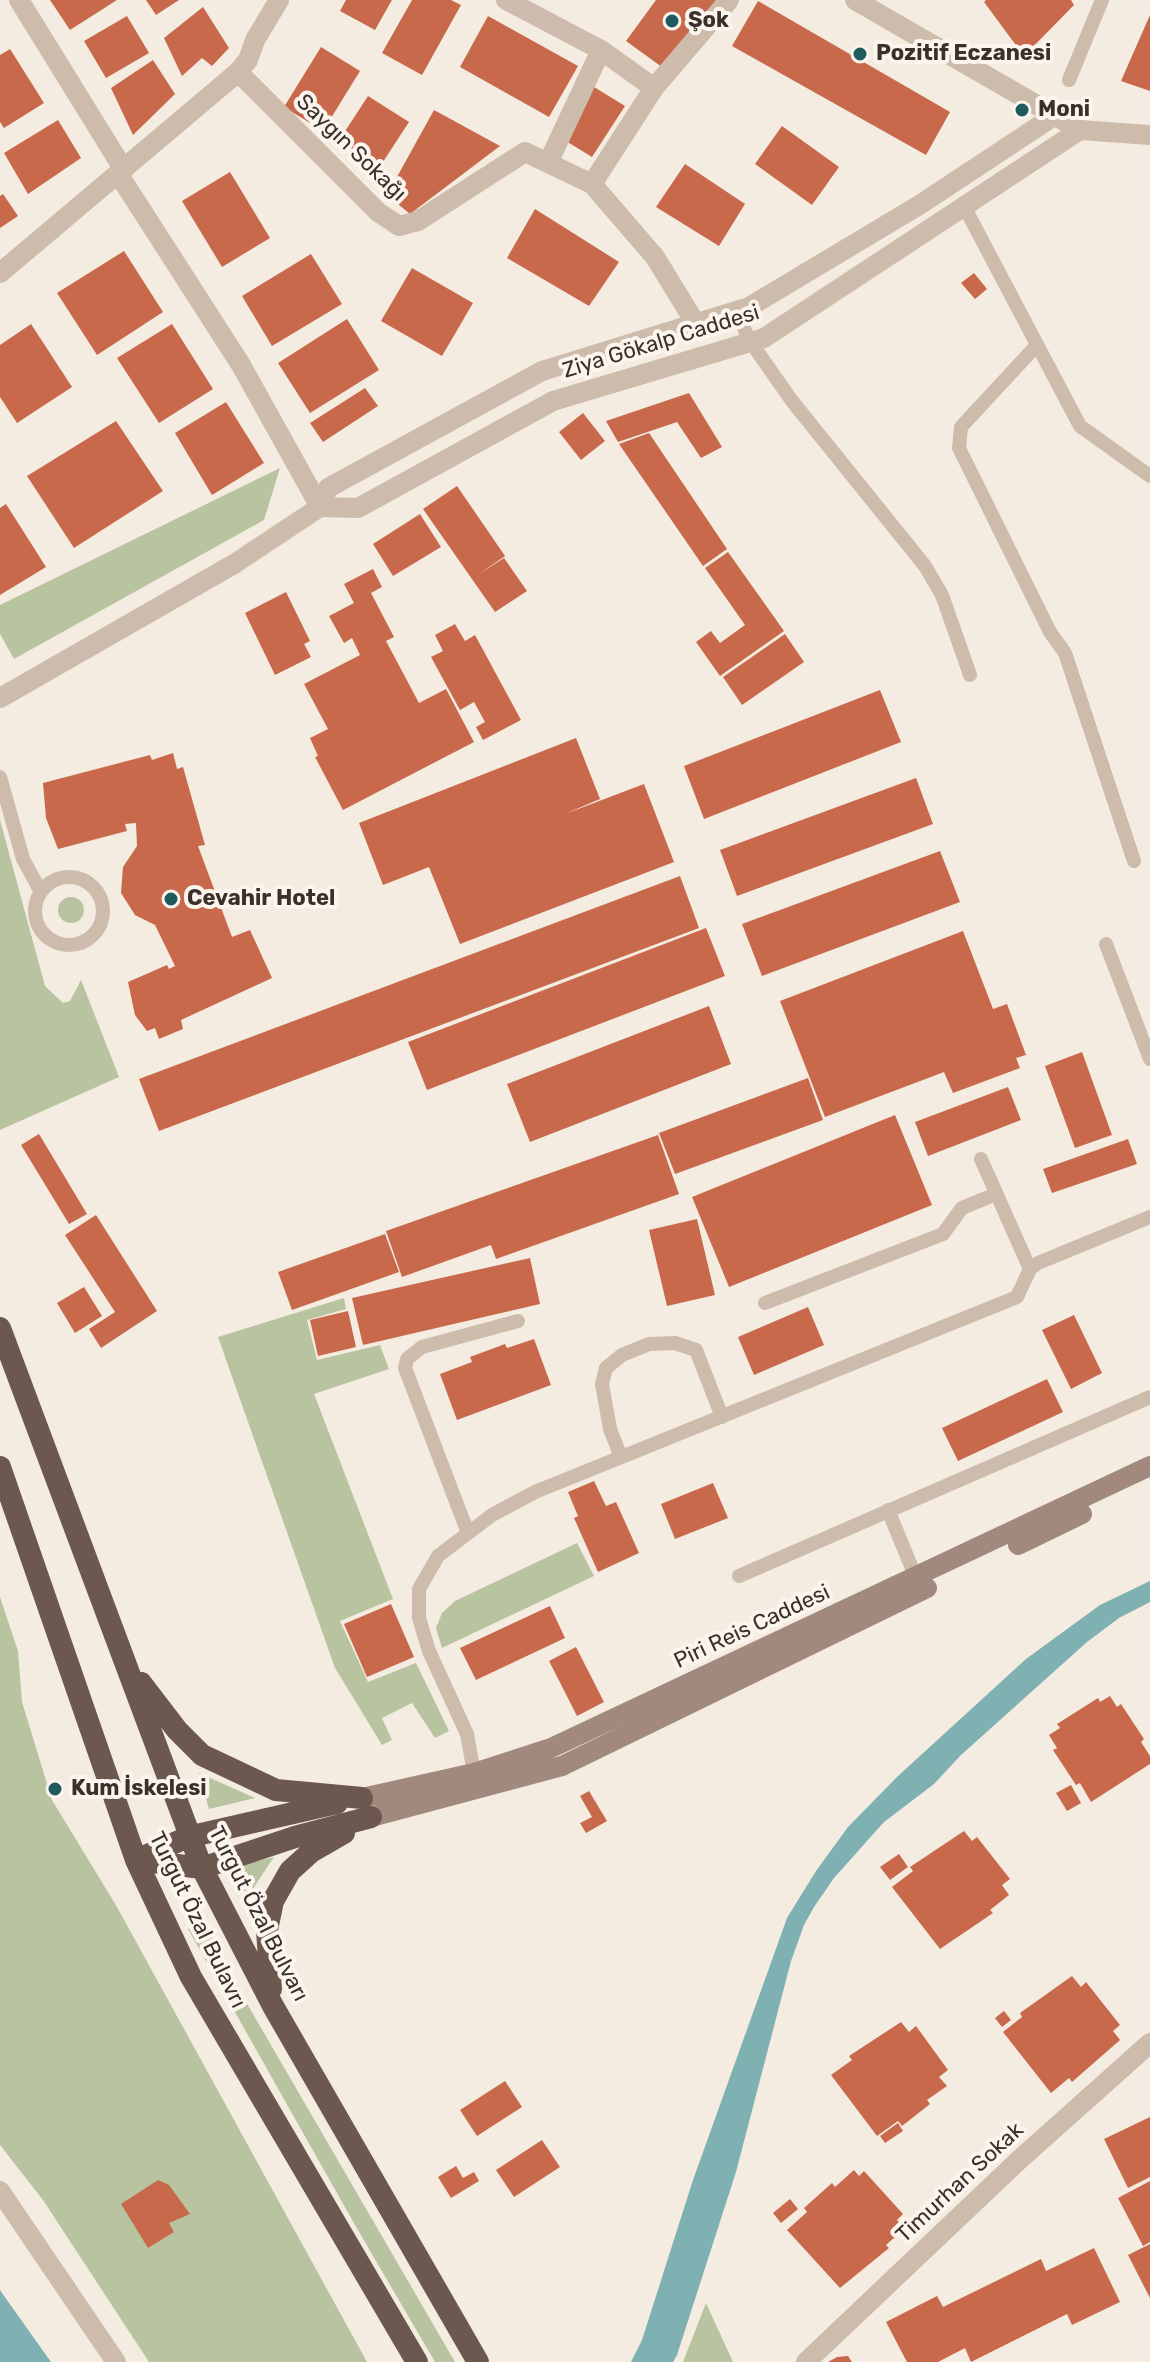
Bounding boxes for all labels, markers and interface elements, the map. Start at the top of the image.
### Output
place label: Şok [688,8,729,34]
marker: Şok [663,12,681,30]
place label: Pozitif Eczanesi [876,41,1051,67]
marker: Pozitif Eczanesi [851,45,869,63]
street label: Saygın Sokağı [291,89,411,207]
place label: Moni [1038,97,1090,123]
marker: Moni [1013,101,1031,119]
street label: Ziya Gökalp Caddesi [559,300,763,384]
place label: Cevahir Hotel [187,886,335,912]
marker: Cevahir Hotel [162,890,180,908]
street label: Piri Reis Caddesi [670,1579,834,1675]
place label: Kum İskelesi [71,1776,207,1802]
marker: Kum İskelesi [46,1780,64,1798]
street label: Turgut Özal Bulvarı [203,1822,313,2006]
street label: Turgut Özal Bulavrı [143,1828,251,2012]
street label: Timurhan Sokak [891,2117,1029,2249]

